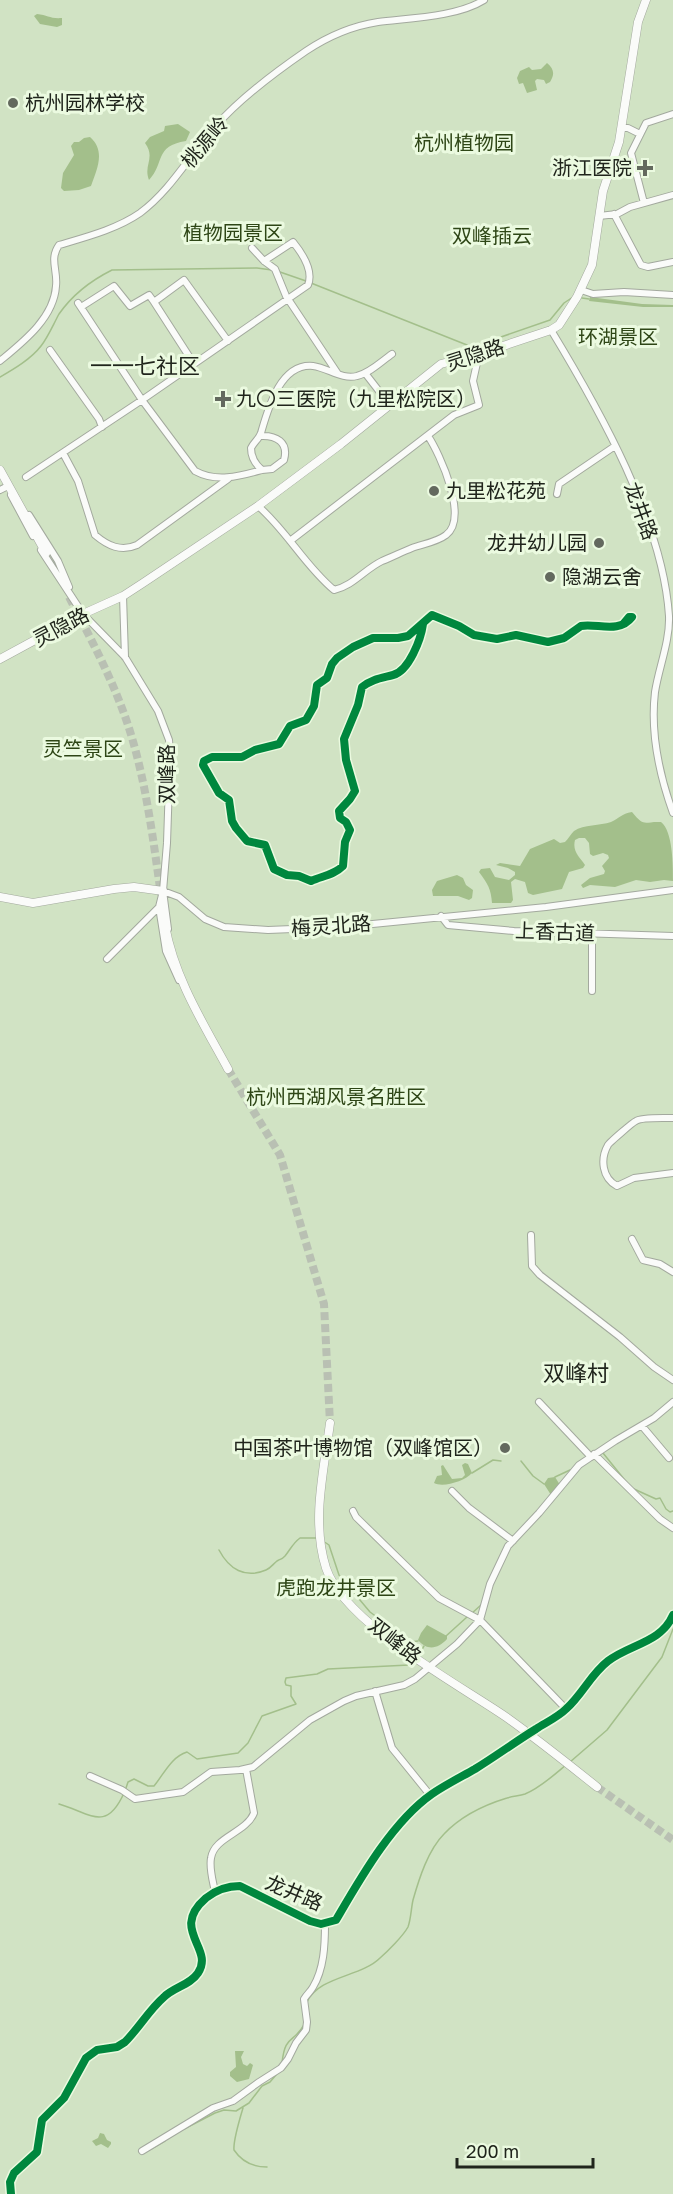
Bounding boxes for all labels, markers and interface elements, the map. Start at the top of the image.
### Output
place label: 杭州园林学校 [25,90,145,114]
marker: 杭州园林学校 [6,96,20,110]
street label: 桃源岭 [176,111,233,172]
park label: 杭州植物园 [414,130,514,154]
place label: 浙江医院 [552,155,632,179]
marker: 浙江医院 [636,159,654,177]
park label: 植物园景区 [183,220,283,244]
park label: 双峰插云 [452,223,532,247]
park label: 环湖景区 [578,324,658,348]
street label: 灵隐路 [442,333,507,375]
district label: 一一七社区 [90,352,200,379]
place label: 九〇三医院（九里松院区） [236,386,476,410]
marker: 九〇三医院（九里松院区） [214,390,232,408]
place label: 九里松花苑 [446,478,546,502]
street label: 龙井路 [620,478,663,543]
marker: 九里松花苑 [427,484,441,498]
place label: 龙井幼儿园 [487,530,587,554]
marker: 龙井幼儿园 [592,536,606,550]
place label: 隐湖云舍 [562,564,642,588]
marker: 隐湖云舍 [543,570,557,584]
street label: 灵隐路 [28,601,93,651]
park label: 灵竺景区 [43,736,123,760]
street label: 双峰路 [154,744,178,804]
street label: 梅灵北路 [290,910,372,940]
street label: 上香古道 [515,918,595,944]
park label: 杭州西湖风景名胜区 [246,1084,426,1108]
district label: 双峰村 [543,1359,609,1386]
place label: 中国茶叶博物馆（双峰馆区） [233,1435,493,1459]
marker: 中国茶叶博物馆（双峰馆区） [498,1441,512,1455]
park label: 虎跑龙井景区 [276,1575,396,1599]
street label: 双峰路 [365,1612,427,1668]
street label: 龙井路 [262,1869,327,1915]
scale bar [457,2131,594,2169]
text: 200 m [466,2140,519,2162]

